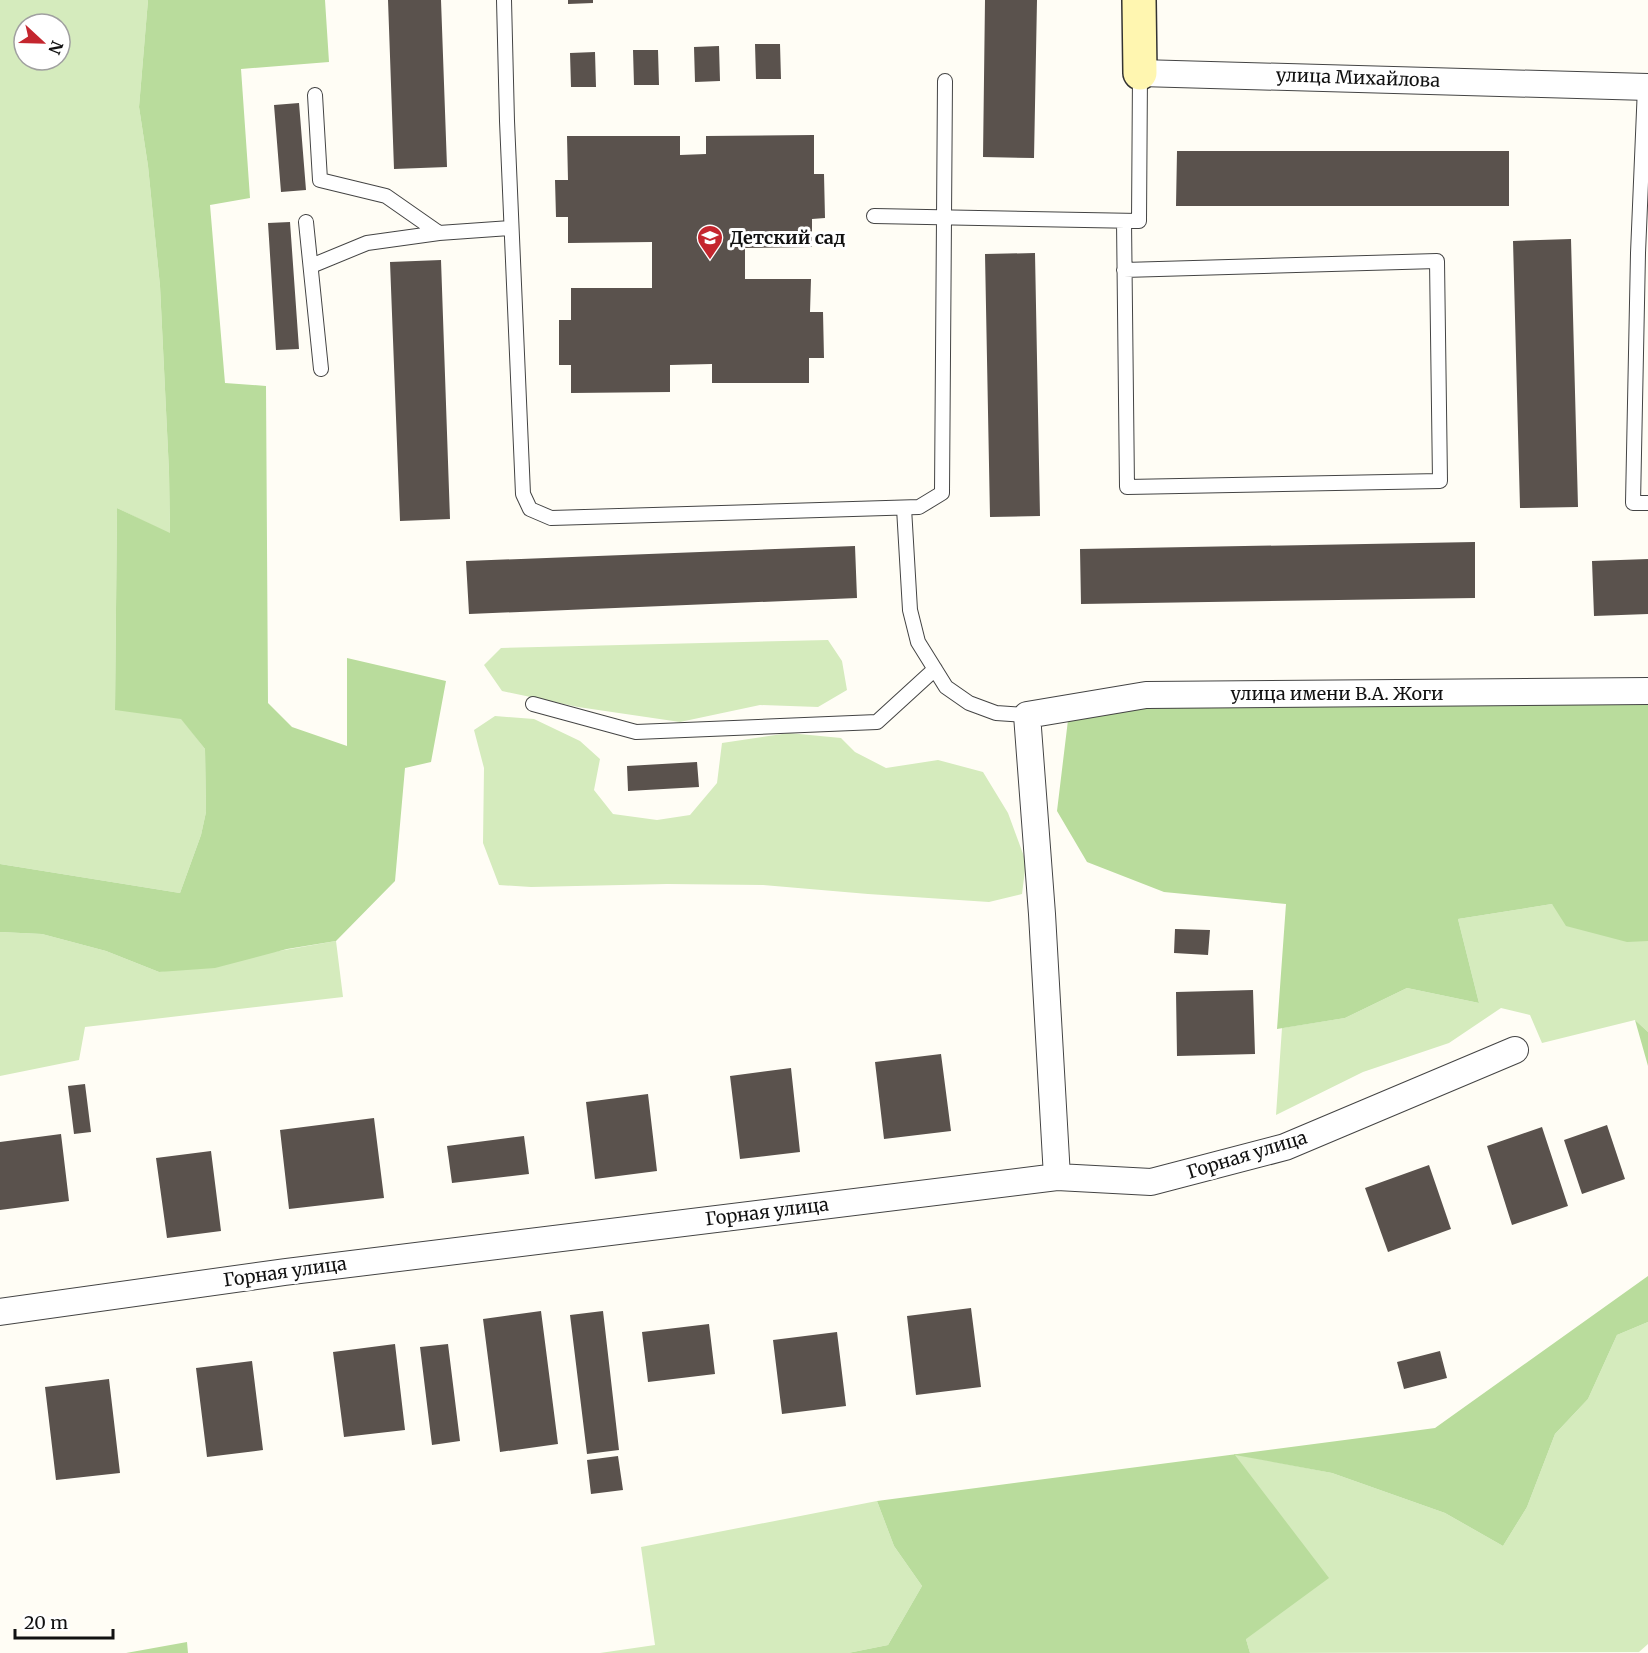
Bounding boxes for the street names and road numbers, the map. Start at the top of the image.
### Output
street label: улица Михайлова [1276,63,1441,92]
street label: улица имени В.А. Жоги [1230,682,1444,705]
street label: Горная улица [1184,1125,1310,1184]
street label: Горная улица [704,1192,830,1230]
street label: Горная улица [222,1251,348,1292]

